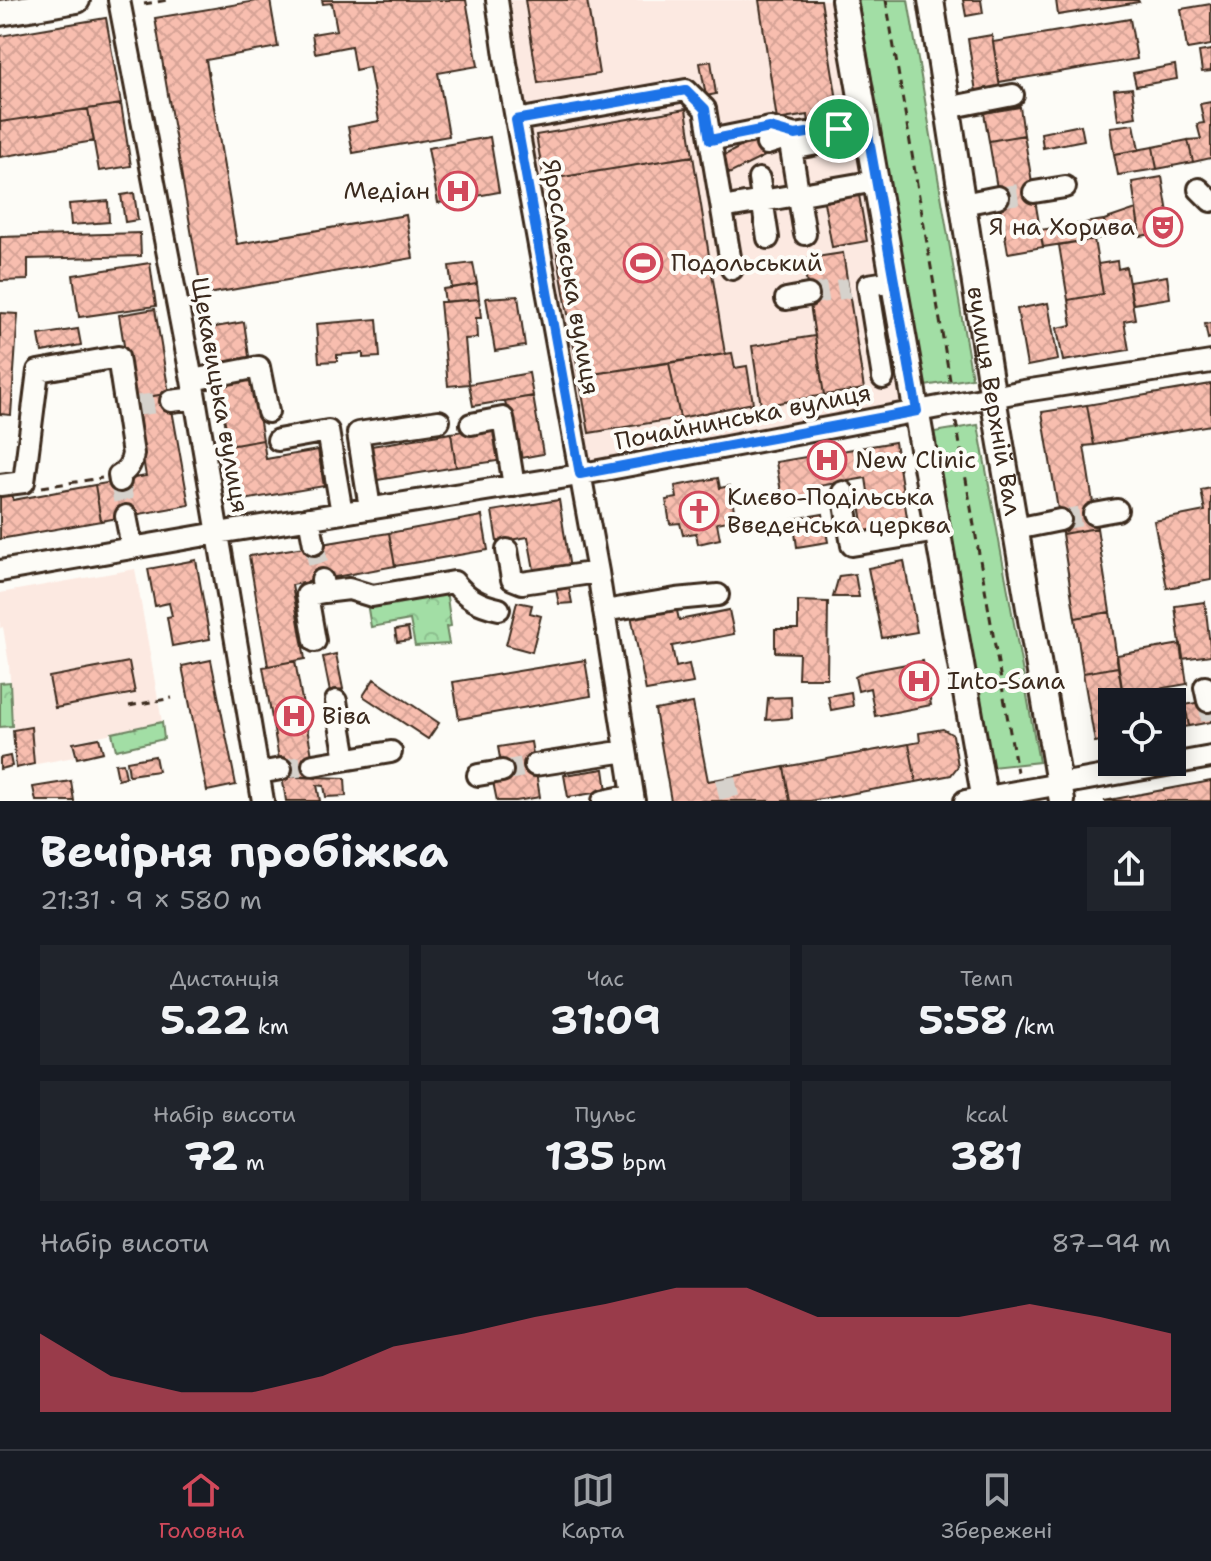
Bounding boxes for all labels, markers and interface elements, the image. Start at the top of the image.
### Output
pin [805,95,873,163]
icon: arrive [817,107,861,151]
street label: Ярославська вулиця [535,157,607,397]
hospital icon: Медіан [437,170,479,212]
place label: Медіан [343,175,430,207]
theatre icon: Я на Хорива [1142,206,1184,248]
place label: Я на Хорива [989,211,1135,243]
sports icon: Подольський [622,242,664,284]
place label: Подольський [671,247,822,279]
street label: Щекавицька вулиця [183,275,257,515]
street label: вулиця Верхній Вал [960,284,1029,518]
street label: Почайнинська вулиця [612,376,874,458]
hospital icon: New Clinic [806,439,848,481]
place label: New Clinic [855,444,976,476]
place label: Києво-Подільська Введенська церква [727,481,951,541]
church icon: Києво-Подільська Введенська церква [678,490,720,532]
hospital icon: Into-Sana [898,660,940,702]
place label: Into-Sana [947,665,1065,697]
map controls [1098,688,1186,776]
button: locate [1098,688,1186,776]
hospital icon: Віва [273,695,315,737]
place label: Віва [322,700,371,732]
text: Вечірня пробіжка [40,822,448,881]
button: share [1087,827,1171,911]
text: 21:31 · 9 × 580 m [40,882,262,917]
text: Дистанція [170,964,279,993]
text: Час [587,964,624,993]
text: Темп [960,964,1013,993]
text: 5.22 [160,993,250,1047]
text: 31:09 [550,993,661,1047]
text: 5:58 [918,993,1008,1047]
text: km [250,1012,289,1041]
text: /km [1008,1012,1055,1041]
text: Набір висоти [153,1100,296,1129]
text: Пульс [575,1100,636,1129]
text: kcal [965,1100,1008,1129]
text: 72 [184,1129,238,1183]
text: 135 [545,1129,615,1183]
text: 381 [950,1129,1023,1183]
text: m [238,1148,265,1177]
text: bpm [615,1148,666,1177]
text: Набір висоти [40,1225,209,1260]
text: 87–94 m [1051,1225,1171,1260]
tab: Головна [158,1468,244,1545]
tab: Карта [561,1468,624,1545]
tab: Збережені [941,1468,1053,1545]

